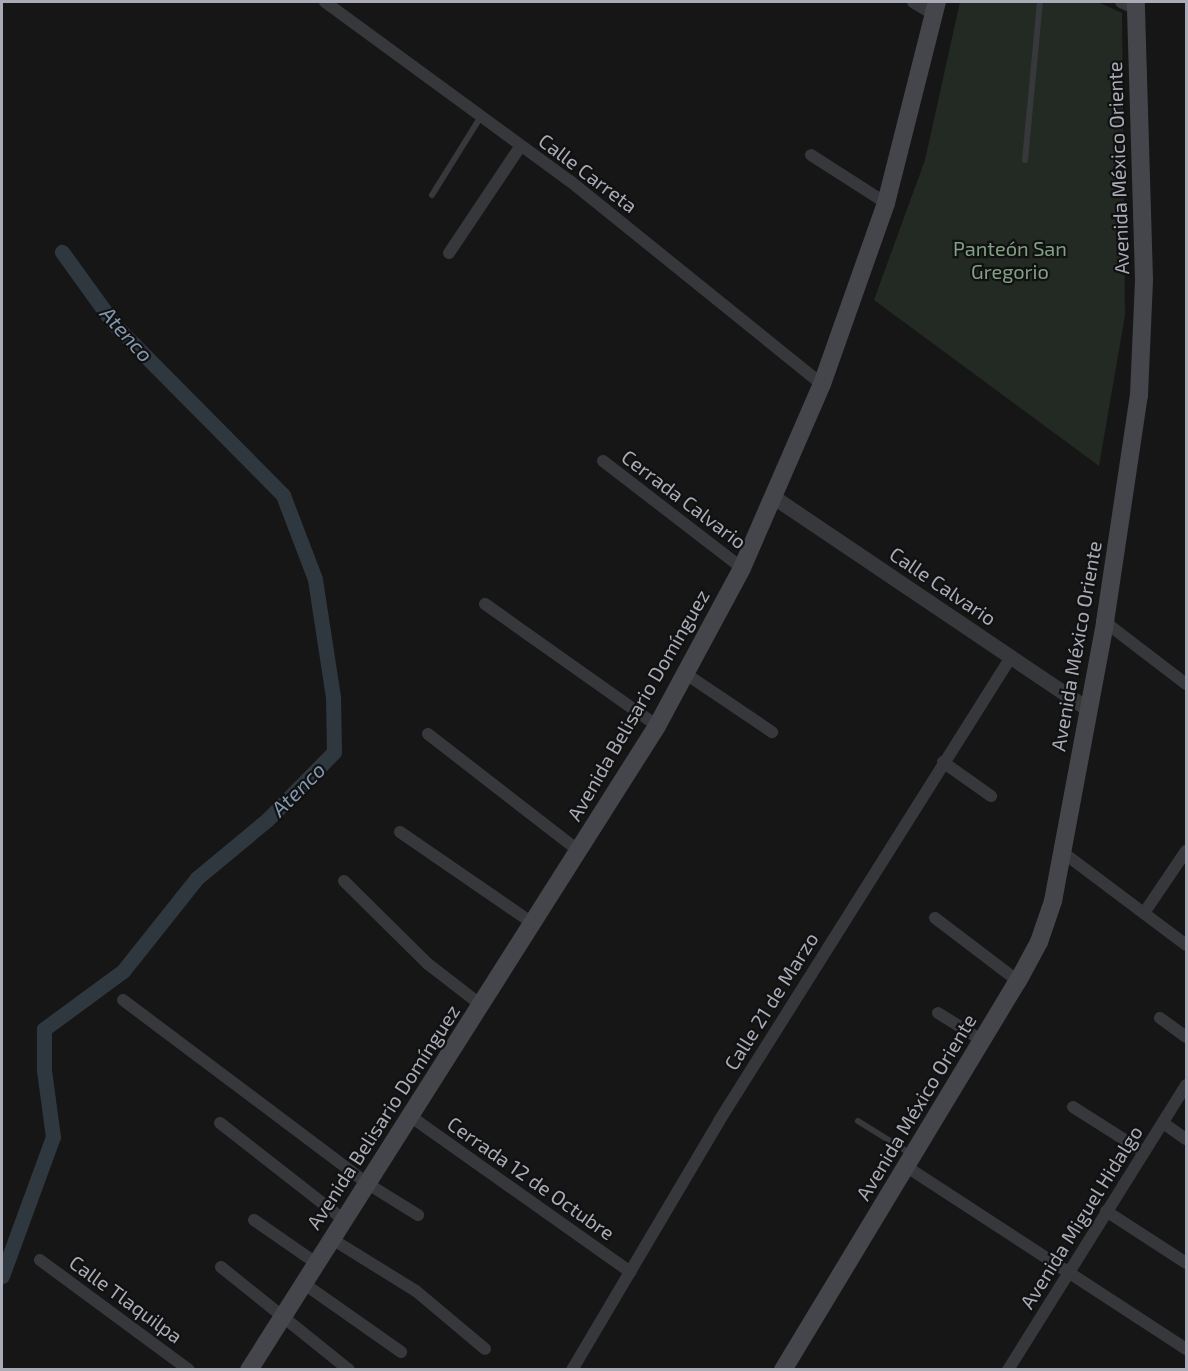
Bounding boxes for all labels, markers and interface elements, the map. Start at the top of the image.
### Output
street label: Avenida México Oriente [1102,61,1134,275]
street label: Calle Carreta [534,128,642,218]
park label: Panteón San Gregorio [953,236,1067,283]
water label: Atenco [96,301,158,367]
street label: Cerrada Calvario [617,444,751,554]
street label: Avenida México Oriente [1046,539,1106,753]
street label: Calle Calvario [885,542,1001,630]
street label: Avenida Belisario Domínguez [562,585,714,825]
water label: Atenco [266,757,330,821]
street label: Calle 21 de Marzo [719,928,823,1074]
street label: Avenida Belisario Domínguez [301,1000,465,1234]
street label: Avenida México Oriente [851,1010,981,1204]
street label: Cerrada 12 de Octubre [443,1111,619,1245]
street label: Avenida Miguel Hidalgo [1015,1121,1147,1313]
street label: Calle Tlaquilpa [65,1250,187,1348]

